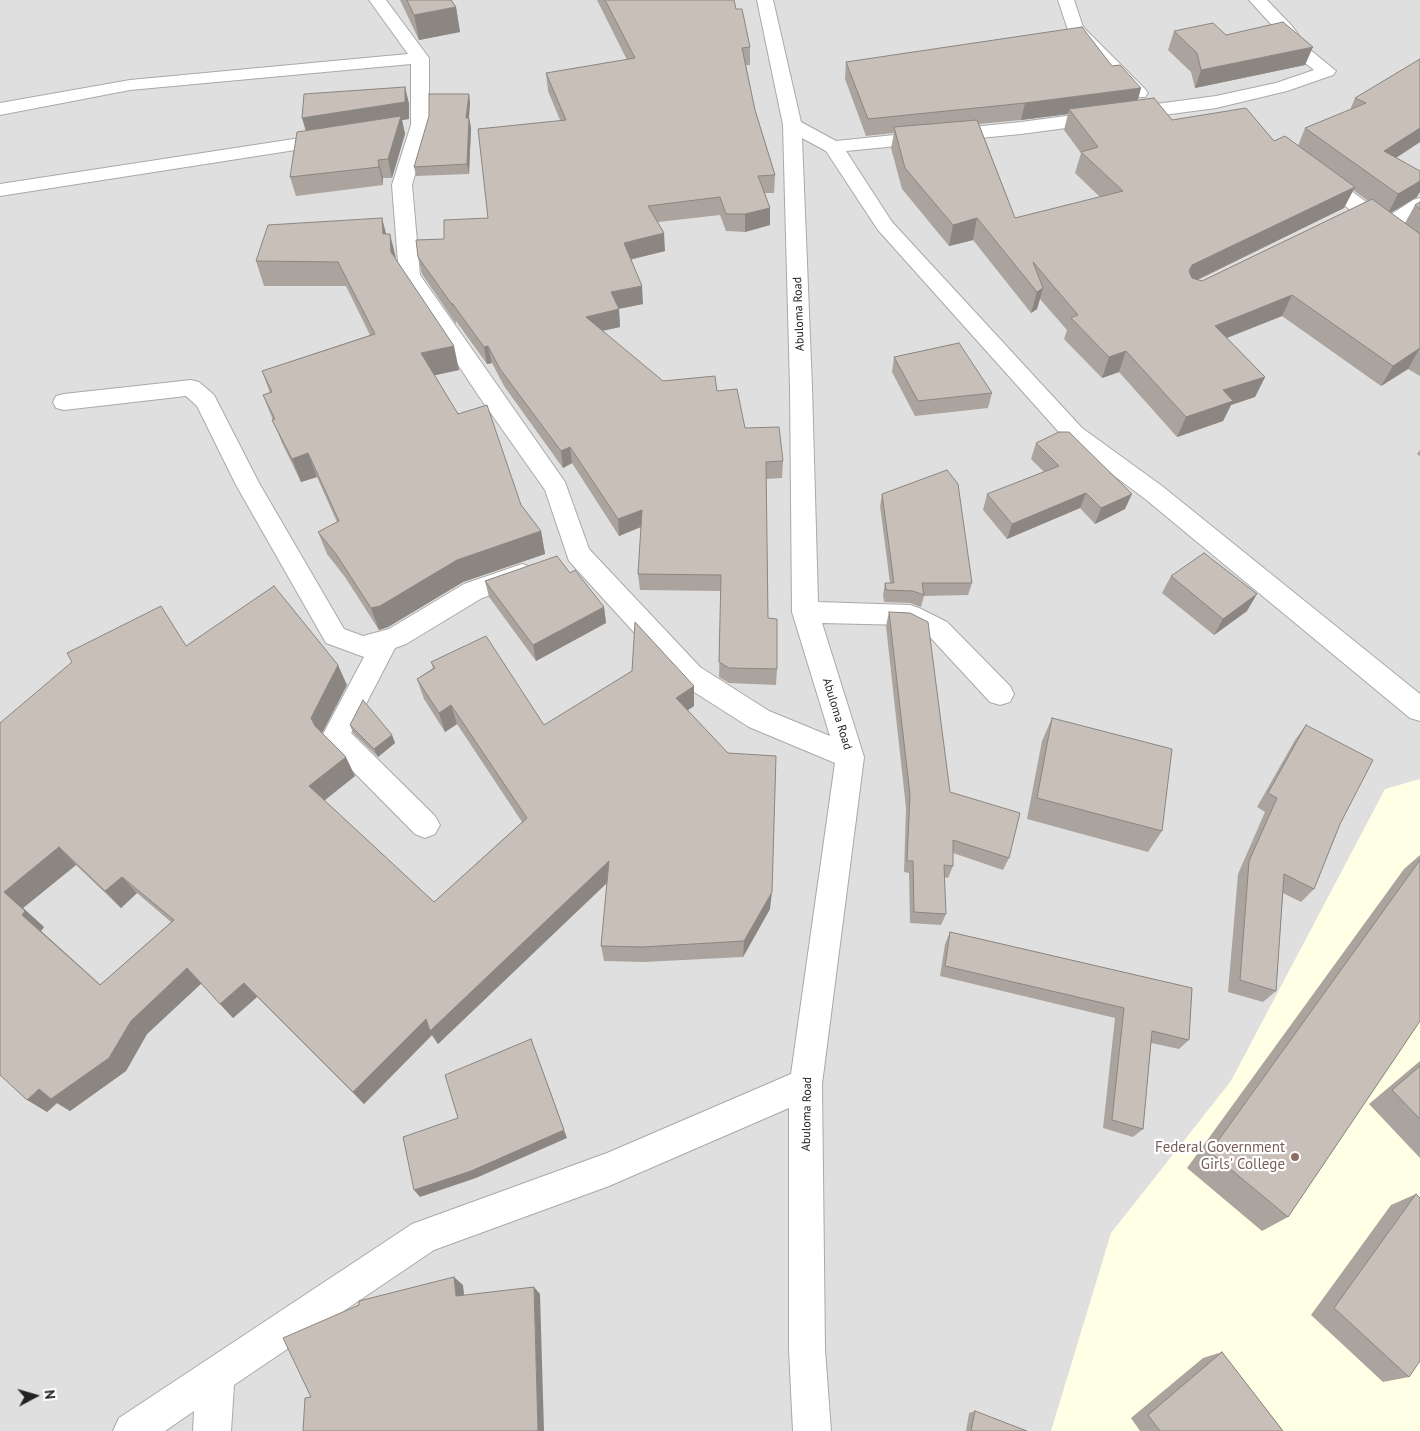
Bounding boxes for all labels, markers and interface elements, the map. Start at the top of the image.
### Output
street label: Abuloma Road [791,277,807,351]
street label: Abuloma Road [819,676,855,752]
street label: Abuloma Road [799,1077,815,1151]
place label: Federal Government Girls' College [1155,1139,1285,1174]
marker: Federal Government Girls' College [1289,1151,1301,1163]
north arrow [10,1371,60,1421]
text: N [40,1389,59,1400]

